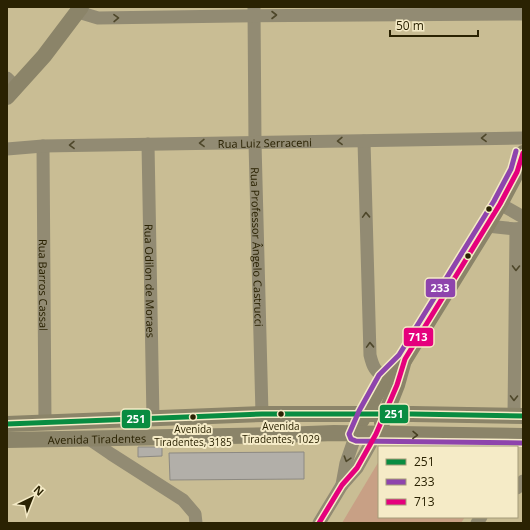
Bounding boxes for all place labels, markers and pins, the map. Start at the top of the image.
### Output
unlabelled marker [484,204,494,214]
unlabelled marker [463,251,473,261]
marker: Avenida Tiradentes, 1029 [276,409,286,419]
marker: Avenida Tiradentes, 3185 [188,412,198,422]
place label: Avenida Tiradentes, 1029 [242,419,320,446]
place label: Avenida Tiradentes, 3185 [154,422,232,449]

